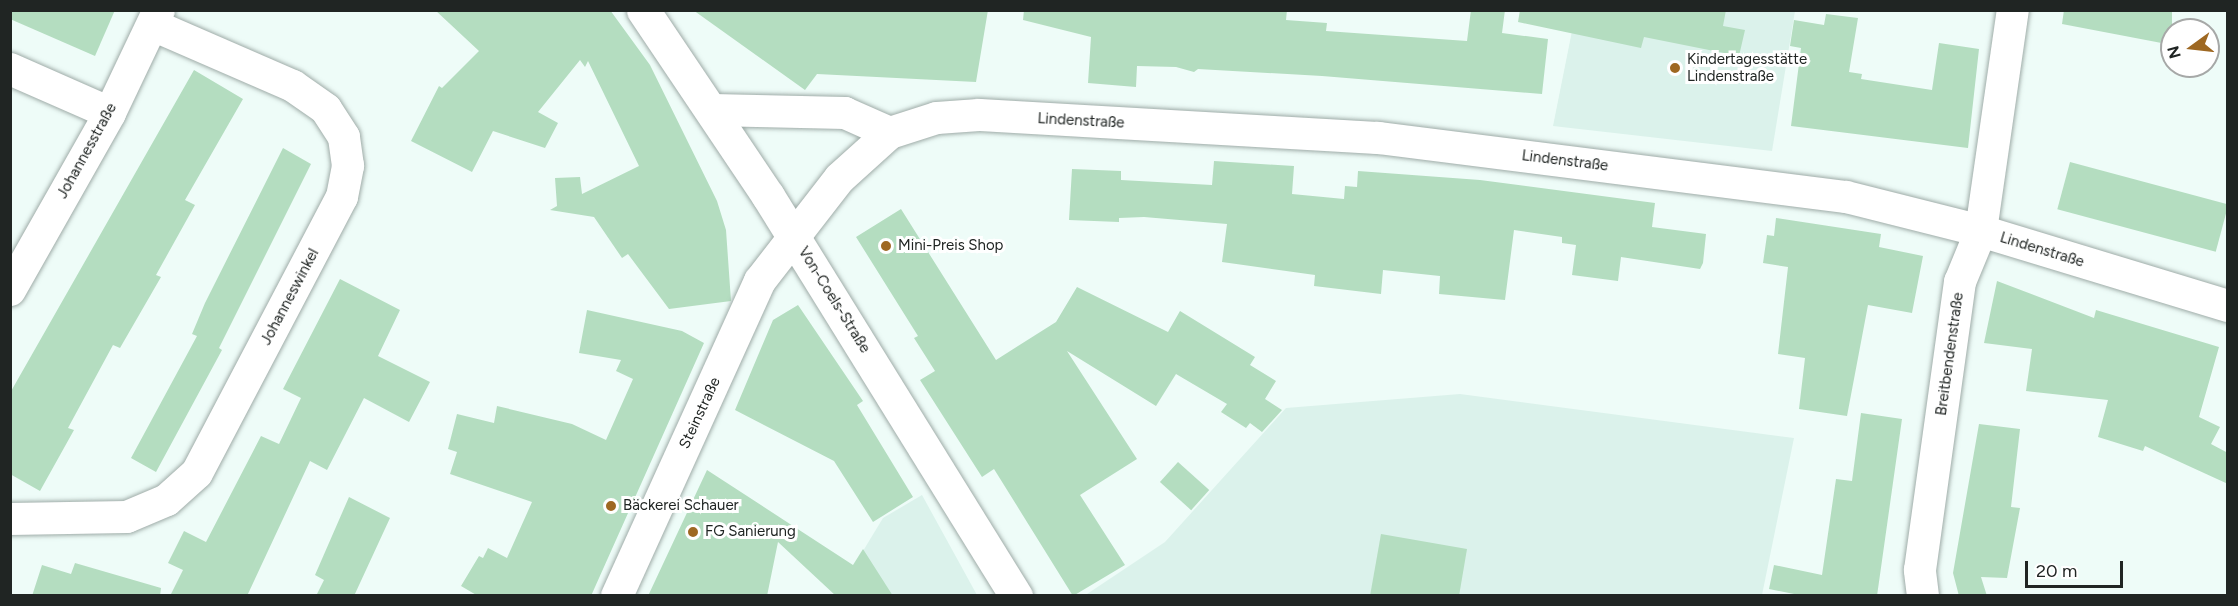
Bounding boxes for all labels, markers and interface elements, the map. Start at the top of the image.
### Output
north arrow [2160,18,2220,78]
text: N [2163,44,2185,61]
place label: Kindertagesstätte Lindenstraße [1687,50,1807,85]
marker: Kindertagesstätte Lindenstraße [1668,61,1682,75]
street label: Johannesstraße [53,100,121,202]
street label: Lindenstraße [1037,110,1125,132]
street label: Lindenstraße [1521,147,1609,175]
street label: Lindenstraße [1998,229,2086,271]
place label: Mini-Preis Shop [898,237,1003,255]
marker: Mini-Preis Shop [879,239,893,253]
street label: Von-Coels-Straße [794,244,874,356]
street label: Johanneswinkel [257,246,323,348]
street label: Breitbendenstraße [1932,291,1968,417]
street label: Steinstraße [676,374,724,452]
place label: Bäckerei Schauer [623,497,739,515]
marker: Bäckerei Schauer [604,499,618,513]
place label: FG Sanierung [705,523,796,541]
marker: FG Sanierung [686,525,700,539]
scale bar [2028,549,2126,587]
text: 20 m [2036,560,2077,582]

